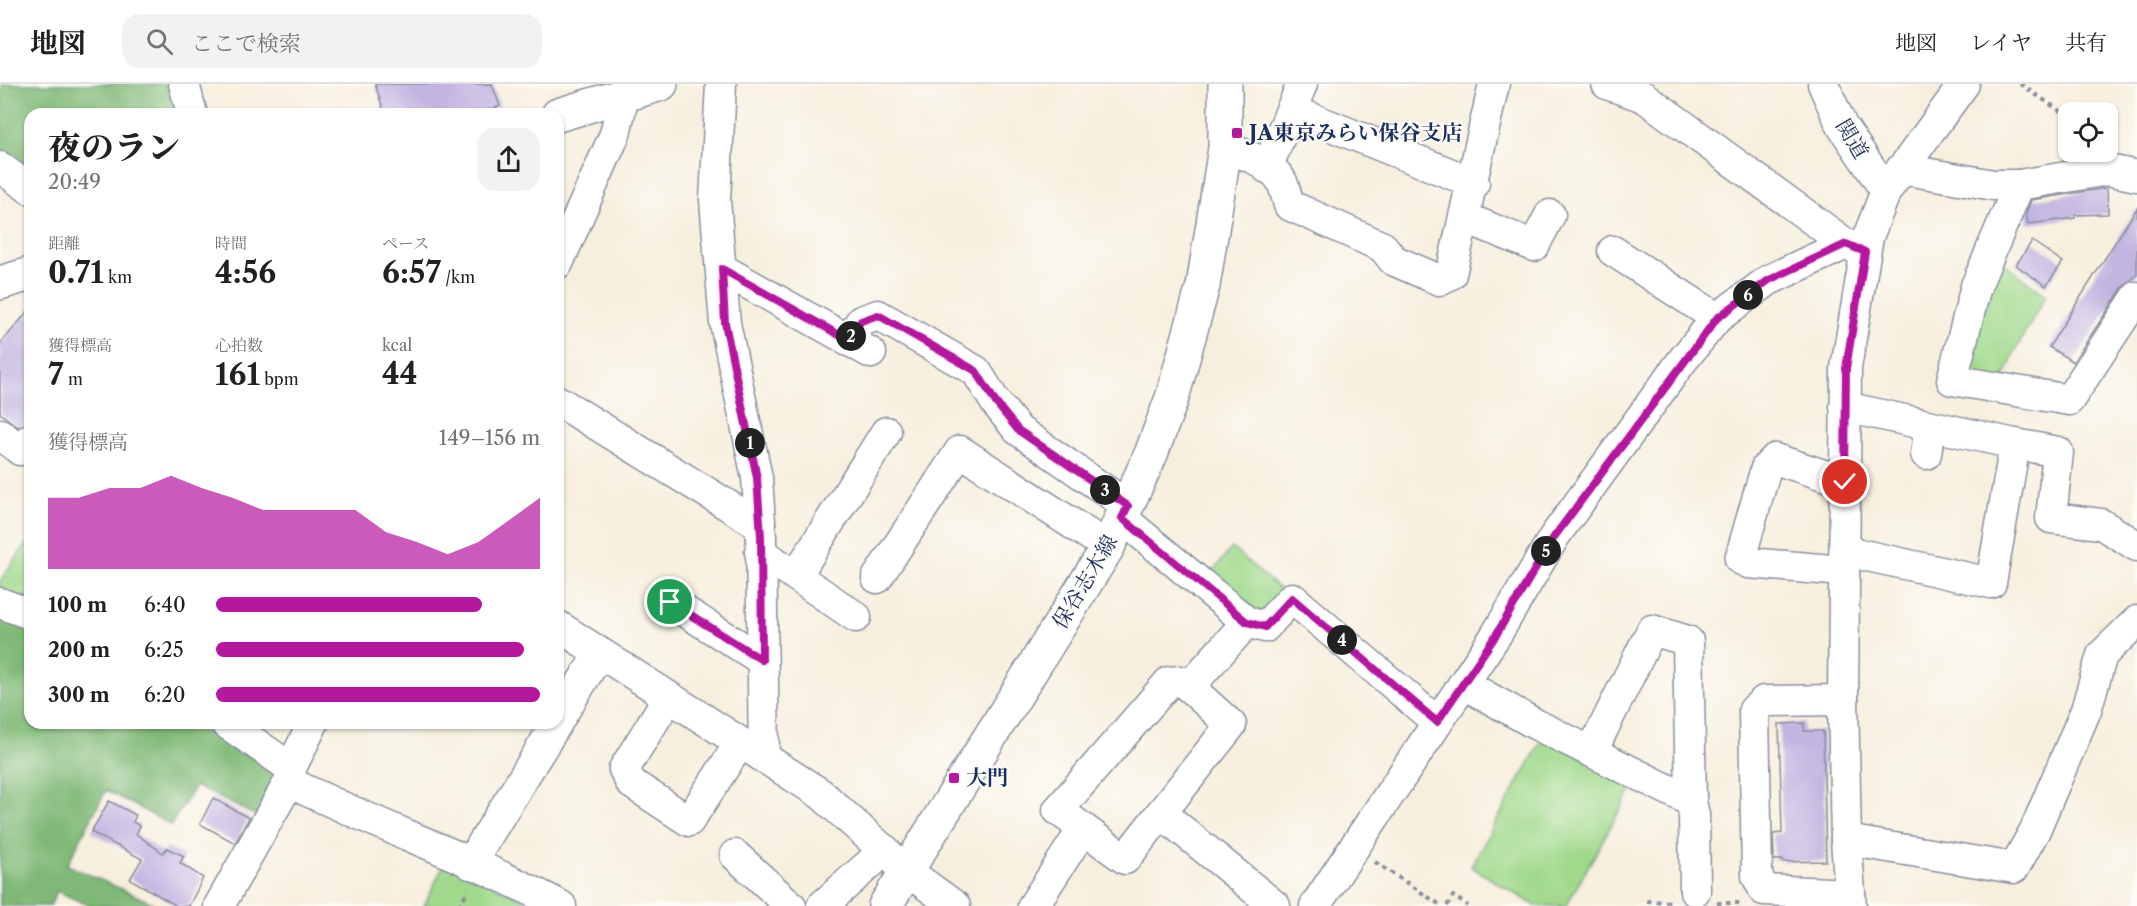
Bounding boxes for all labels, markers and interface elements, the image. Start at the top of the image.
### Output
search box [122,14,542,68]
icon: search [143,25,176,58]
text: 地図 [30,26,86,60]
text: ここで検索 [191,30,301,57]
text: 地図 [1895,30,1937,55]
text: レイヤ [1970,30,2032,55]
text: 共有 [2065,30,2107,55]
map controls [2058,102,2118,162]
button: locate [2058,102,2118,162]
street label: 関道 [1831,114,1874,163]
place label: JA東京みらい保谷支店 [1245,120,1463,145]
marker: JA東京みらい保谷支店 [1230,126,1244,140]
text: 夜のラン [48,127,180,168]
button: share [477,128,540,191]
text: 20:49 [48,170,101,194]
text: 距離 [48,233,80,253]
text: 時間 [215,233,247,253]
text: ペース [382,233,429,253]
text: 0.71 [48,254,104,291]
text: 4:56 [215,254,276,291]
text: 6:57 [382,254,441,291]
text: km [104,267,132,287]
text: /km [441,267,475,287]
pin: 6 [1733,280,1763,310]
text: 6 [1743,285,1753,305]
pin: 2 [836,321,866,351]
text: 2 [846,326,856,346]
text: 獲得標高 [48,335,112,355]
text: 心拍数 [215,335,263,355]
text: kcal [382,335,412,355]
text: 44 [382,355,418,392]
text: 7 [48,356,64,393]
text: 161 [215,356,260,393]
text: m [64,369,83,389]
text: bpm [260,369,299,389]
text: 149–156 m [439,426,540,450]
pin: 1 [735,428,765,458]
text: 獲得標高 [48,430,128,454]
text: 1 [746,433,754,453]
pin [1819,456,1870,507]
icon: check [1828,465,1861,498]
pin: 3 [1090,475,1120,505]
text: 3 [1100,480,1110,500]
street label: 保谷志木線 [1047,530,1122,633]
pin: 5 [1531,536,1561,566]
text: 5 [1542,541,1550,561]
pin [644,576,695,627]
icon: arrive [653,585,686,618]
text: 100 m [48,593,107,617]
text: 6:40 [144,593,186,617]
pin: 4 [1327,625,1357,655]
text: 4 [1337,630,1347,650]
text: 200 m [48,638,110,662]
text: 6:25 [144,638,184,662]
text: 300 m [48,683,110,707]
text: 6:20 [144,683,186,707]
place label: 大門 [966,765,1008,790]
marker: 大門 [947,771,961,785]

